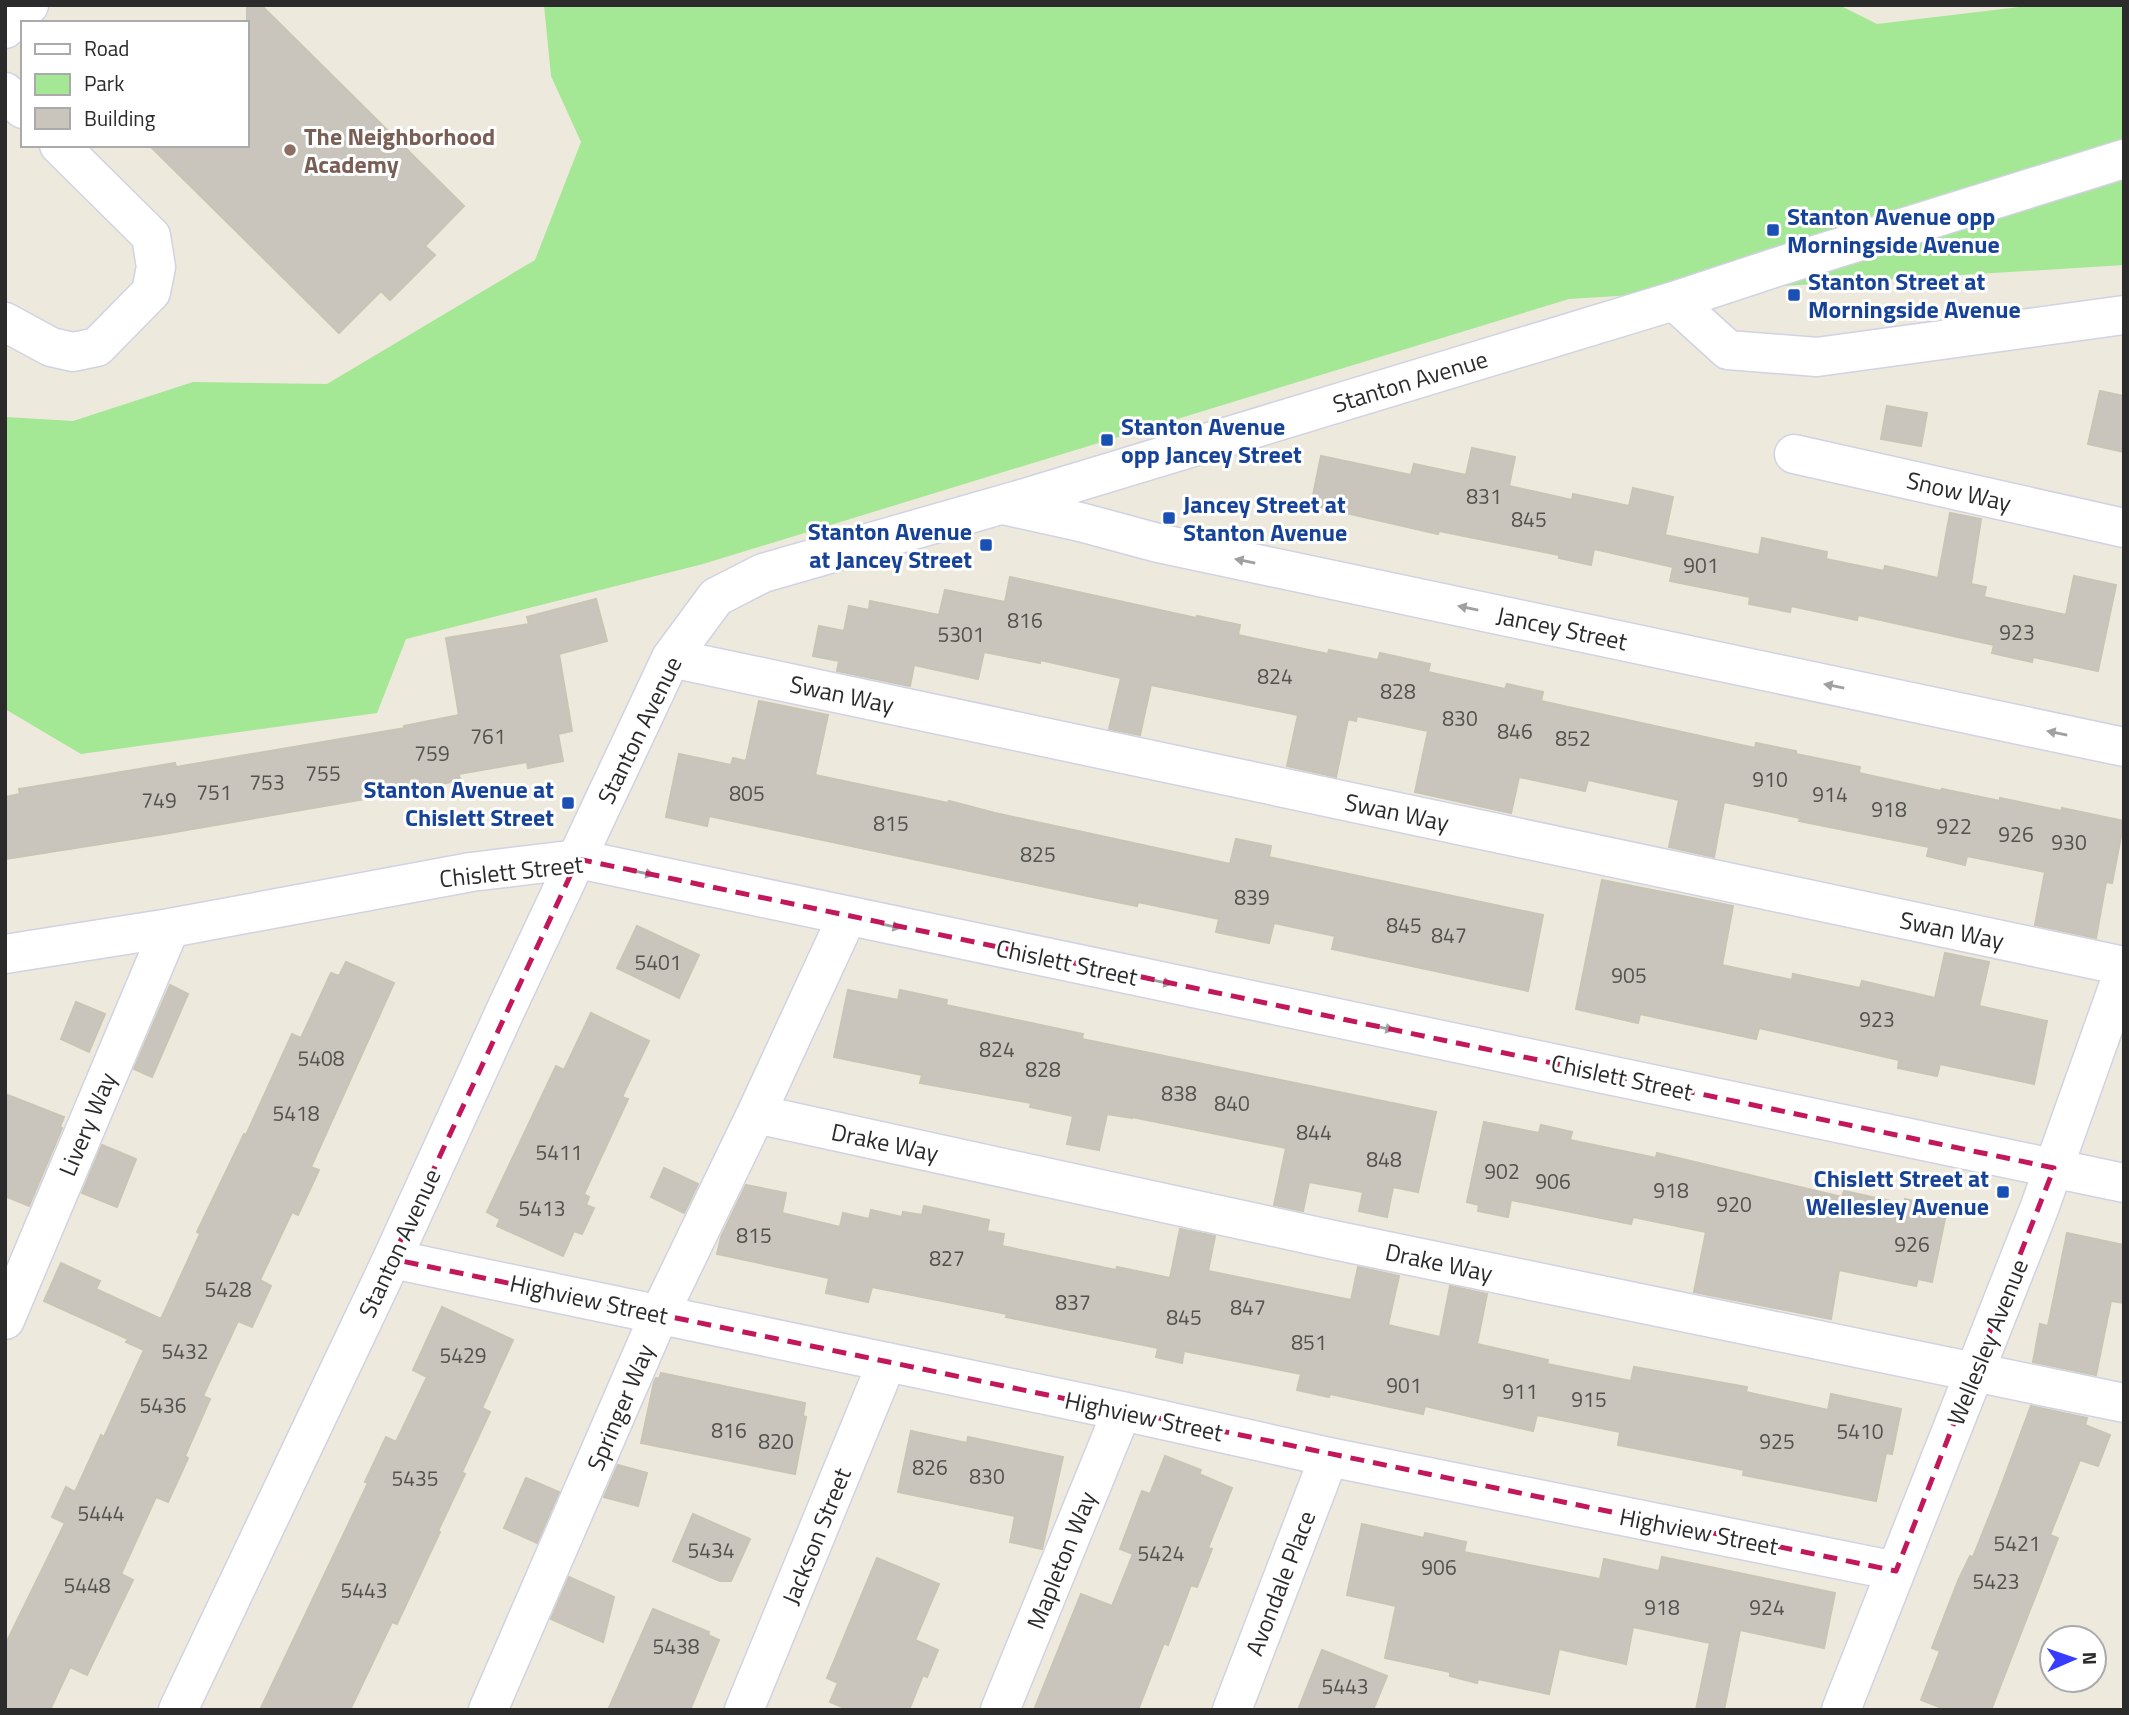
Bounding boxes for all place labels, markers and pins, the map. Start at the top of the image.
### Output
place label: The Neighborhood Academy [304,118,495,182]
marker: The Neighborhood Academy [282,142,298,158]
place label: Stanton Avenue opp Morningside Avenue [1787,198,2000,262]
marker: Stanton Avenue opp Morningside Avenue [1765,222,1781,238]
place label: Stanton Street at Morningside Avenue [1808,263,2021,327]
marker: Stanton Street at Morningside Avenue [1786,287,1802,303]
place label: Stanton Avenue opp Jancey Street [1121,408,1302,472]
marker: Stanton Avenue opp Jancey Street [1099,432,1115,448]
place label: Jancey Street at Stanton Avenue [1183,486,1347,550]
marker: Jancey Street at Stanton Avenue [1161,510,1177,526]
place label: Stanton Avenue at Jancey Street [808,513,972,577]
marker: Stanton Avenue at Jancey Street [978,537,994,553]
place label: Stanton Avenue at Chislett Street [364,771,554,835]
marker: Stanton Avenue at Chislett Street [560,795,576,811]
place label: Chislett Street at Wellesley Avenue [1806,1160,1989,1224]
marker: Chislett Street at Wellesley Avenue [1995,1184,2011,1200]

